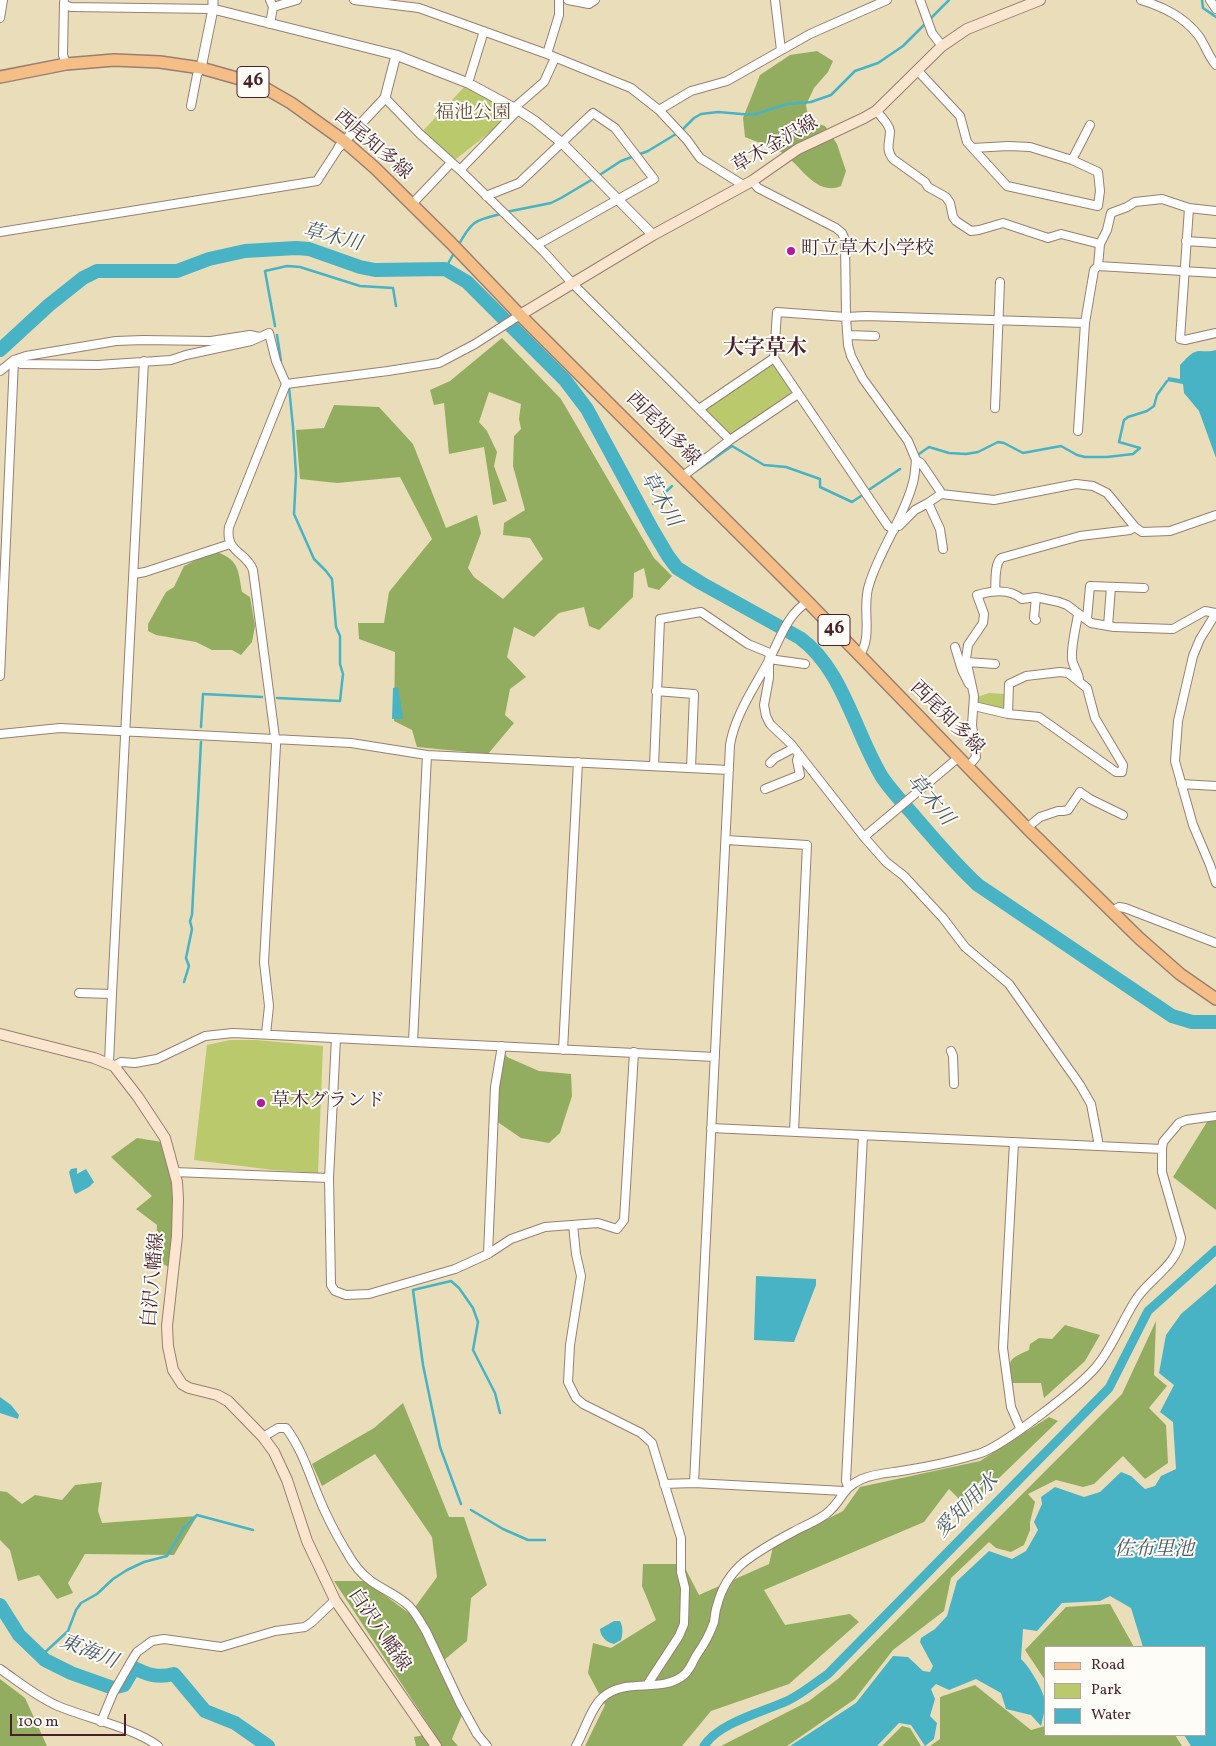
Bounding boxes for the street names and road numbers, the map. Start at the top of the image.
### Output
road number: 46 [237,66,269,98]
street label: 西尾知多線 [329,106,415,186]
street label: 草木金沢線 [729,112,823,180]
street label: 西尾知多線 [620,388,704,472]
road number: 46 [818,614,850,646]
street label: 西尾知多線 [904,677,988,761]
street label: 白沢八幡線 [140,1232,170,1328]
street label: 白沢八幡線 [342,1585,414,1677]

